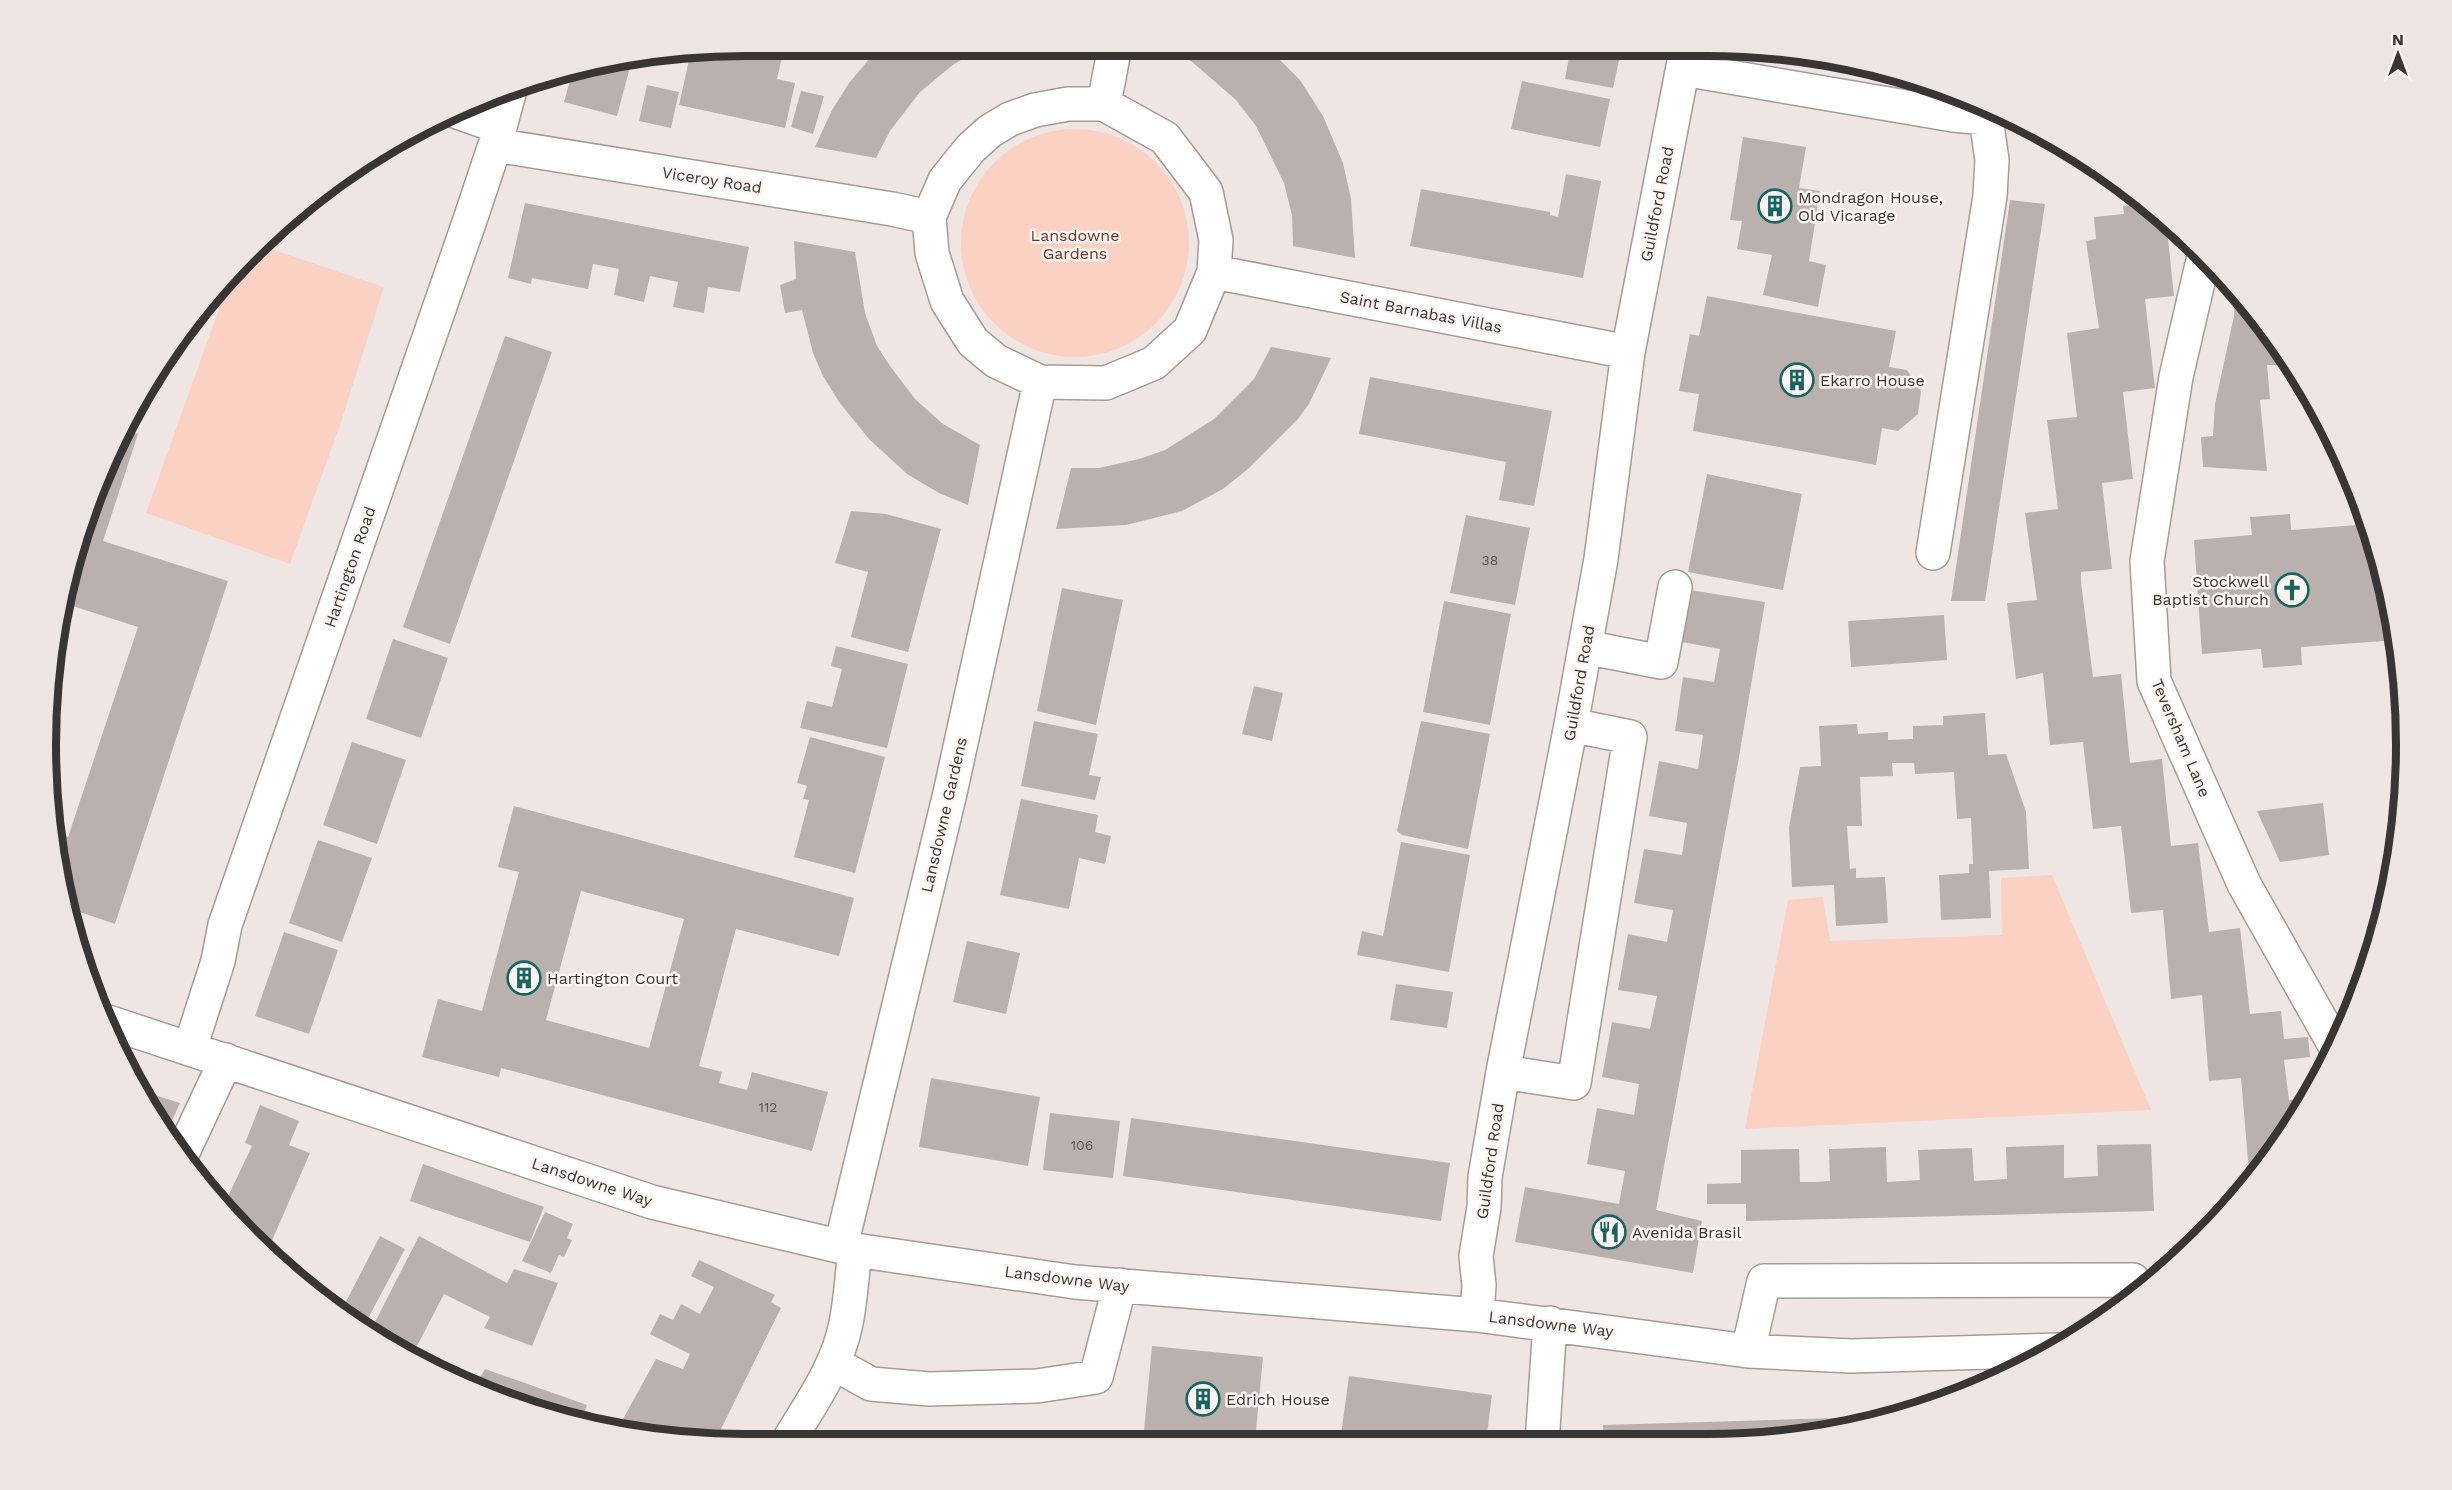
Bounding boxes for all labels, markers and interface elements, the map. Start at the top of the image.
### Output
north arrow [2368,24,2428,84]
text: N [2392,30,2404,49]
street label: Guildford Road [1637,145,1677,263]
street label: Viceroy Road [661,163,763,197]
building icon: Mondragon House, Old Vicarage [1757,188,1793,224]
place label: Mondragon House, Old Vicarage [1798,188,1943,225]
park label: Lansdowne Gardens [1031,226,1119,263]
street label: Saint Barnabas Villas [1338,287,1504,337]
building icon: Ekarro House [1779,362,1815,398]
place label: Ekarro House [1820,371,1925,390]
street label: Hartington Road [320,504,380,630]
house number: 38 [1482,552,1498,568]
place label: Stockwell Baptist Church [2152,572,2269,609]
church icon: Stockwell Baptist Church [2274,572,2310,608]
street label: Guildford Road [1559,624,1599,742]
street label: Teversham Lane [2148,676,2214,800]
street label: Lansdowne Gardens [917,735,971,895]
building icon: Hartington Court [506,960,542,996]
place label: Hartington Court [547,969,678,988]
house number: 112 [758,1099,778,1115]
street label: Guildford Road [1472,1102,1508,1220]
house number: 106 [1071,1137,1093,1153]
street label: Lansdowne Way [529,1154,655,1211]
restaurant icon: Avenida Brasil [1591,1214,1627,1250]
place label: Avenida Brasil [1632,1223,1741,1242]
street label: Lansdowne Way [1004,1262,1131,1296]
street label: Lansdowne Way [1488,1307,1615,1341]
building icon: Edrich House [1185,1381,1221,1417]
place label: Edrich House [1226,1390,1330,1409]

